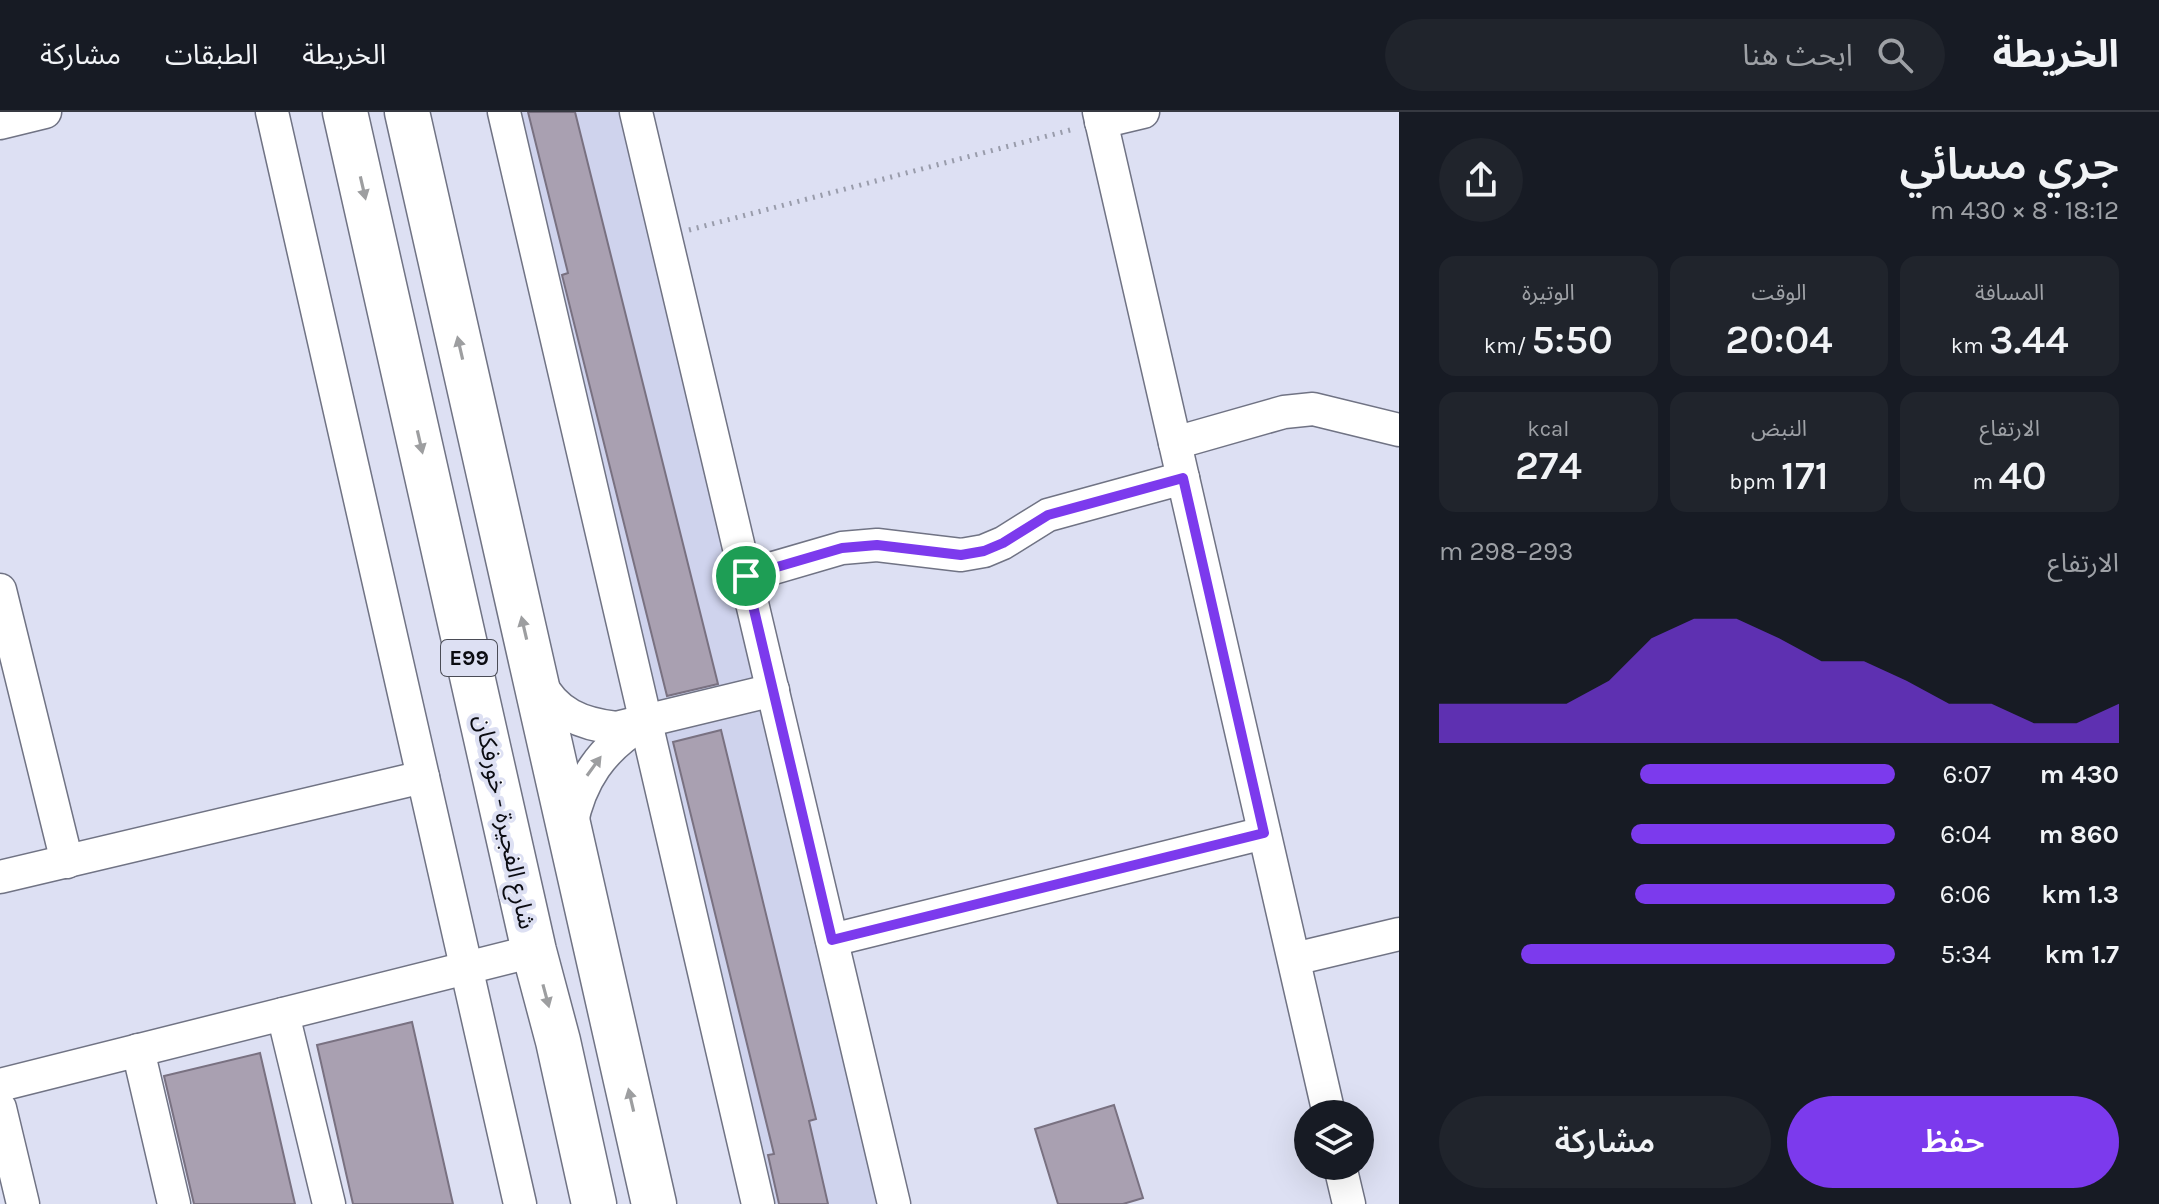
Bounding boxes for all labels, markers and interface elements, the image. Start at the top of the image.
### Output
search box [1385,19,1945,91]
text: الخريطة [1993,32,2119,77]
icon: search [1873,33,1917,77]
text: ابحث هنا [1742,37,1853,73]
text: مشاركة [40,38,121,71]
text: الطبقات [165,38,258,71]
text: الخريطة [302,38,386,71]
button: share [1439,138,1523,222]
text: جري مسائي [1899,139,2119,190]
one-way arrow [357,176,370,201]
text: 18:12 · 8 × 430 m [1930,195,2119,226]
text: الوتيرة [1522,280,1575,306]
text: الوقت [1751,280,1807,306]
text: المسافة [1975,280,2044,306]
text: 5:50 [1531,316,1613,363]
text: 20:04 [1725,316,1833,363]
text: 3.44 [1989,316,2069,363]
text: /km [1484,333,1531,359]
text: km [1951,333,1989,359]
one-way arrow [454,335,466,360]
text: kcal [1527,416,1569,442]
text: النبض [1751,416,1807,442]
text: الارتفاع [1979,416,2040,442]
one-way arrow [414,429,427,454]
text: 274 [1515,442,1582,489]
text: 171 [1781,452,1829,499]
text: 40 [1998,452,2047,499]
text: bpm [1729,469,1781,495]
text: m [1973,469,1998,495]
text: 293–298 m [1439,536,1573,567]
pin [712,542,780,610]
text: الارتفاع [2048,548,2119,579]
icon: arrive [724,554,768,598]
one-way arrow [517,616,530,641]
road number: E99 [441,640,497,676]
street label: شارع الفجيرة - خورفكان [466,712,541,932]
one-way arrow [586,756,602,776]
text: 6:07 [1942,759,1991,790]
text: 430 m [2040,759,2119,790]
text: 6:04 [1940,819,1991,850]
text: 860 m [2039,819,2119,850]
text: 6:06 [1940,879,1991,910]
text: 1.3 km [2041,879,2119,910]
text: 5:34 [1940,939,1991,970]
text: 1.7 km [2045,939,2119,970]
one-way arrow [540,983,552,1008]
one-way arrow [624,1088,637,1113]
button: مشاركة [1439,1096,1771,1188]
button: حفظ [1787,1096,2119,1188]
map controls [1294,1100,1374,1180]
button: layers [1294,1100,1374,1180]

